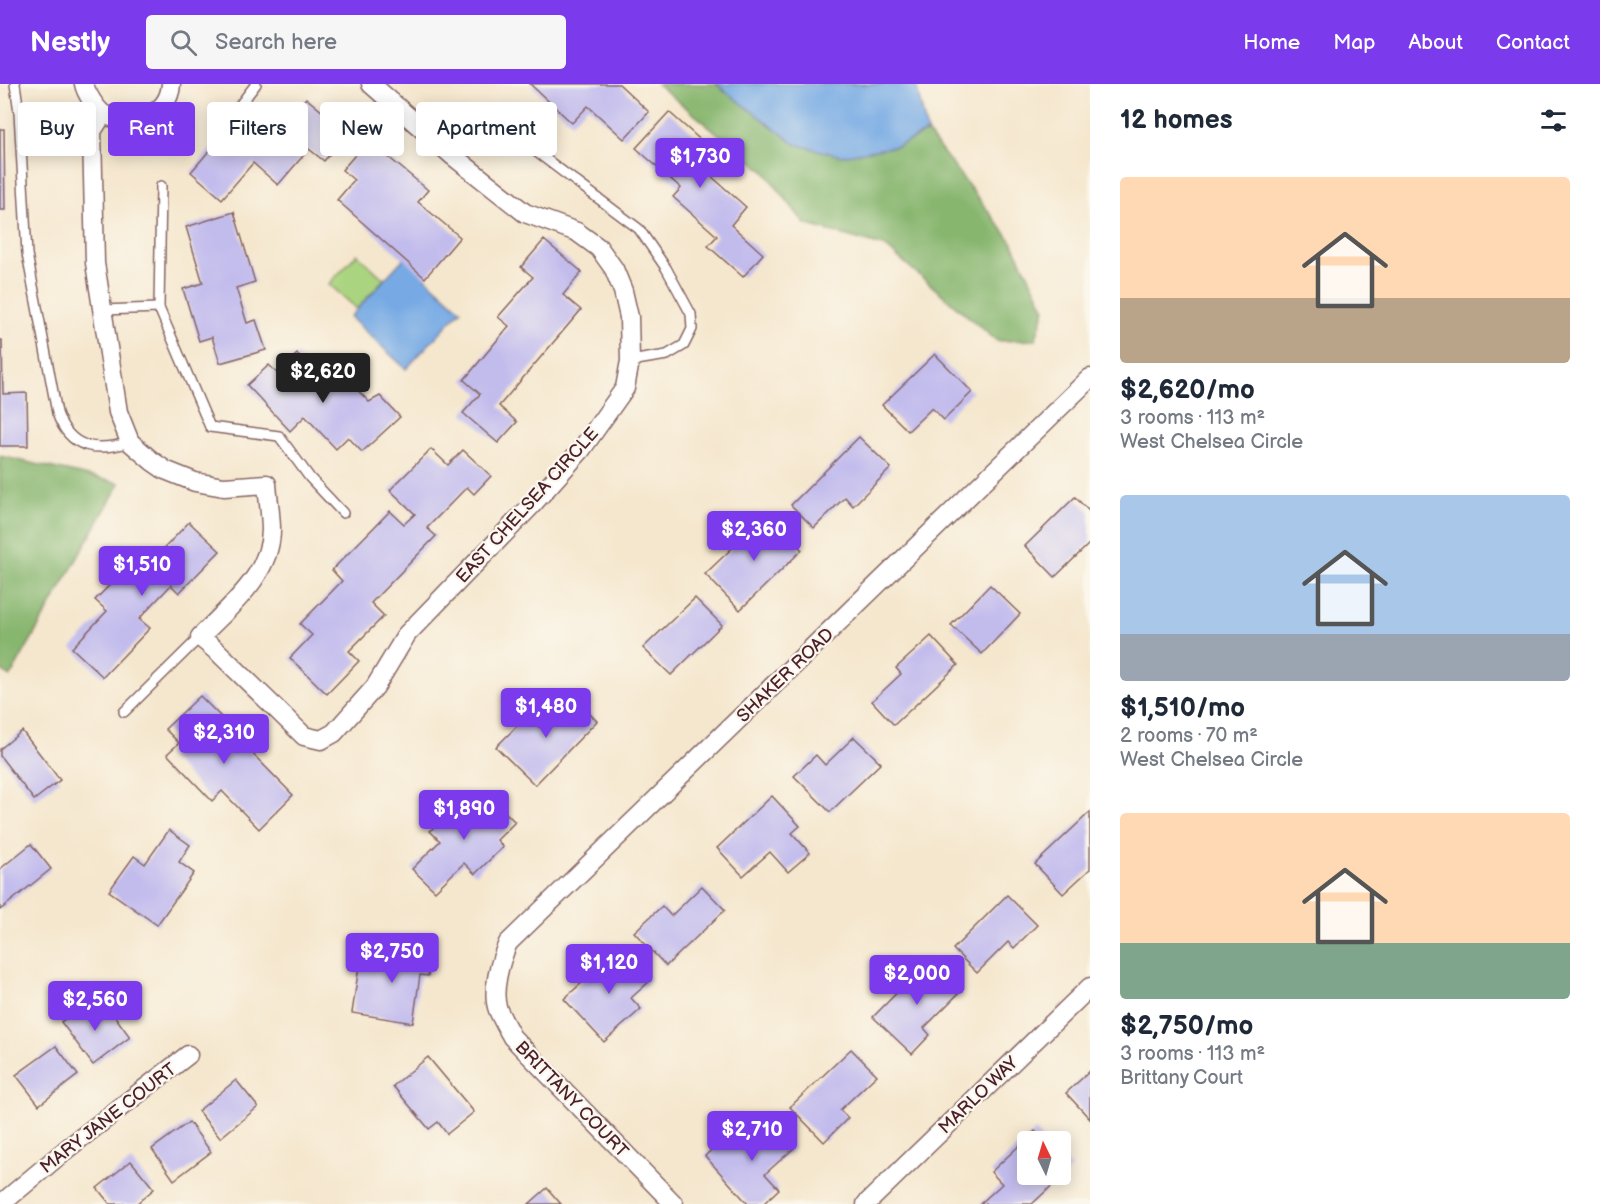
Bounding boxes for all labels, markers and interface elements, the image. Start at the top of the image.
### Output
search box [146,15,566,69]
text: Nestly [30,26,110,59]
icon: search [167,26,200,59]
text: Search here [215,29,337,56]
text: Home [1243,30,1300,55]
text: Map [1333,30,1375,55]
text: About [1408,30,1463,55]
text: Contact [1496,30,1570,55]
chip: Buy [18,102,96,156]
chip: Rent [108,102,195,156]
chip: Filters [207,102,308,156]
chip: New [320,102,404,156]
chip: Apartment [416,102,557,156]
icon: filters [1537,104,1570,137]
text: 12 homes [1120,105,1232,136]
pin: $1,730 [651,138,749,189]
text: $1,730 [669,145,731,169]
icon: home [1291,216,1399,324]
pin: $2,620 [274,353,372,404]
text: $2,620 [290,360,356,384]
text: $2,620/mo [1120,375,1255,406]
text: 3 rooms · 113 m² [1120,406,1265,430]
street label: EAST CHELSEA CIRCLE [452,423,603,587]
text: West Chelsea Circle [1120,430,1303,454]
pin: $2,360 [705,511,803,562]
text: $2,360 [721,518,787,542]
icon: home [1291,534,1399,642]
pin: $1,510 [93,546,191,597]
text: $1,510 [113,553,171,577]
street label: SHAKER ROAD [733,624,838,727]
pin: $1,480 [497,688,595,739]
text: $1,510/mo [1120,693,1245,724]
text: $1,480 [515,695,577,719]
pin: $2,310 [175,714,273,765]
text: $2,310 [193,721,255,745]
text: 2 rooms · 70 m² [1120,724,1258,748]
text: West Chelsea Circle [1120,748,1303,772]
pin: $1,890 [415,790,513,841]
text: $1,890 [433,797,495,821]
icon: home [1291,852,1399,960]
pin: $2,750 [343,933,441,984]
text: $2,750 [360,940,424,964]
pin: $1,120 [560,944,658,995]
text: $1,120 [580,951,638,975]
pin: $2,000 [868,955,966,1006]
text: $2,000 [884,962,950,986]
pin: $2,560 [46,981,144,1032]
text: $2,560 [62,988,128,1012]
text: $2,750/mo [1120,1011,1253,1042]
street label: BRITTANY COURT [511,1037,633,1162]
text: 3 rooms · 113 m² [1120,1042,1265,1066]
street label: MARLO WAY [934,1052,1023,1138]
street label: MARY JANE COURT [36,1059,181,1178]
text: Brittany Court [1120,1066,1243,1090]
pin: $2,710 [703,1111,801,1162]
text: $2,710 [721,1118,783,1142]
north arrow [1017,1131,1071,1185]
map controls [1017,1131,1071,1185]

